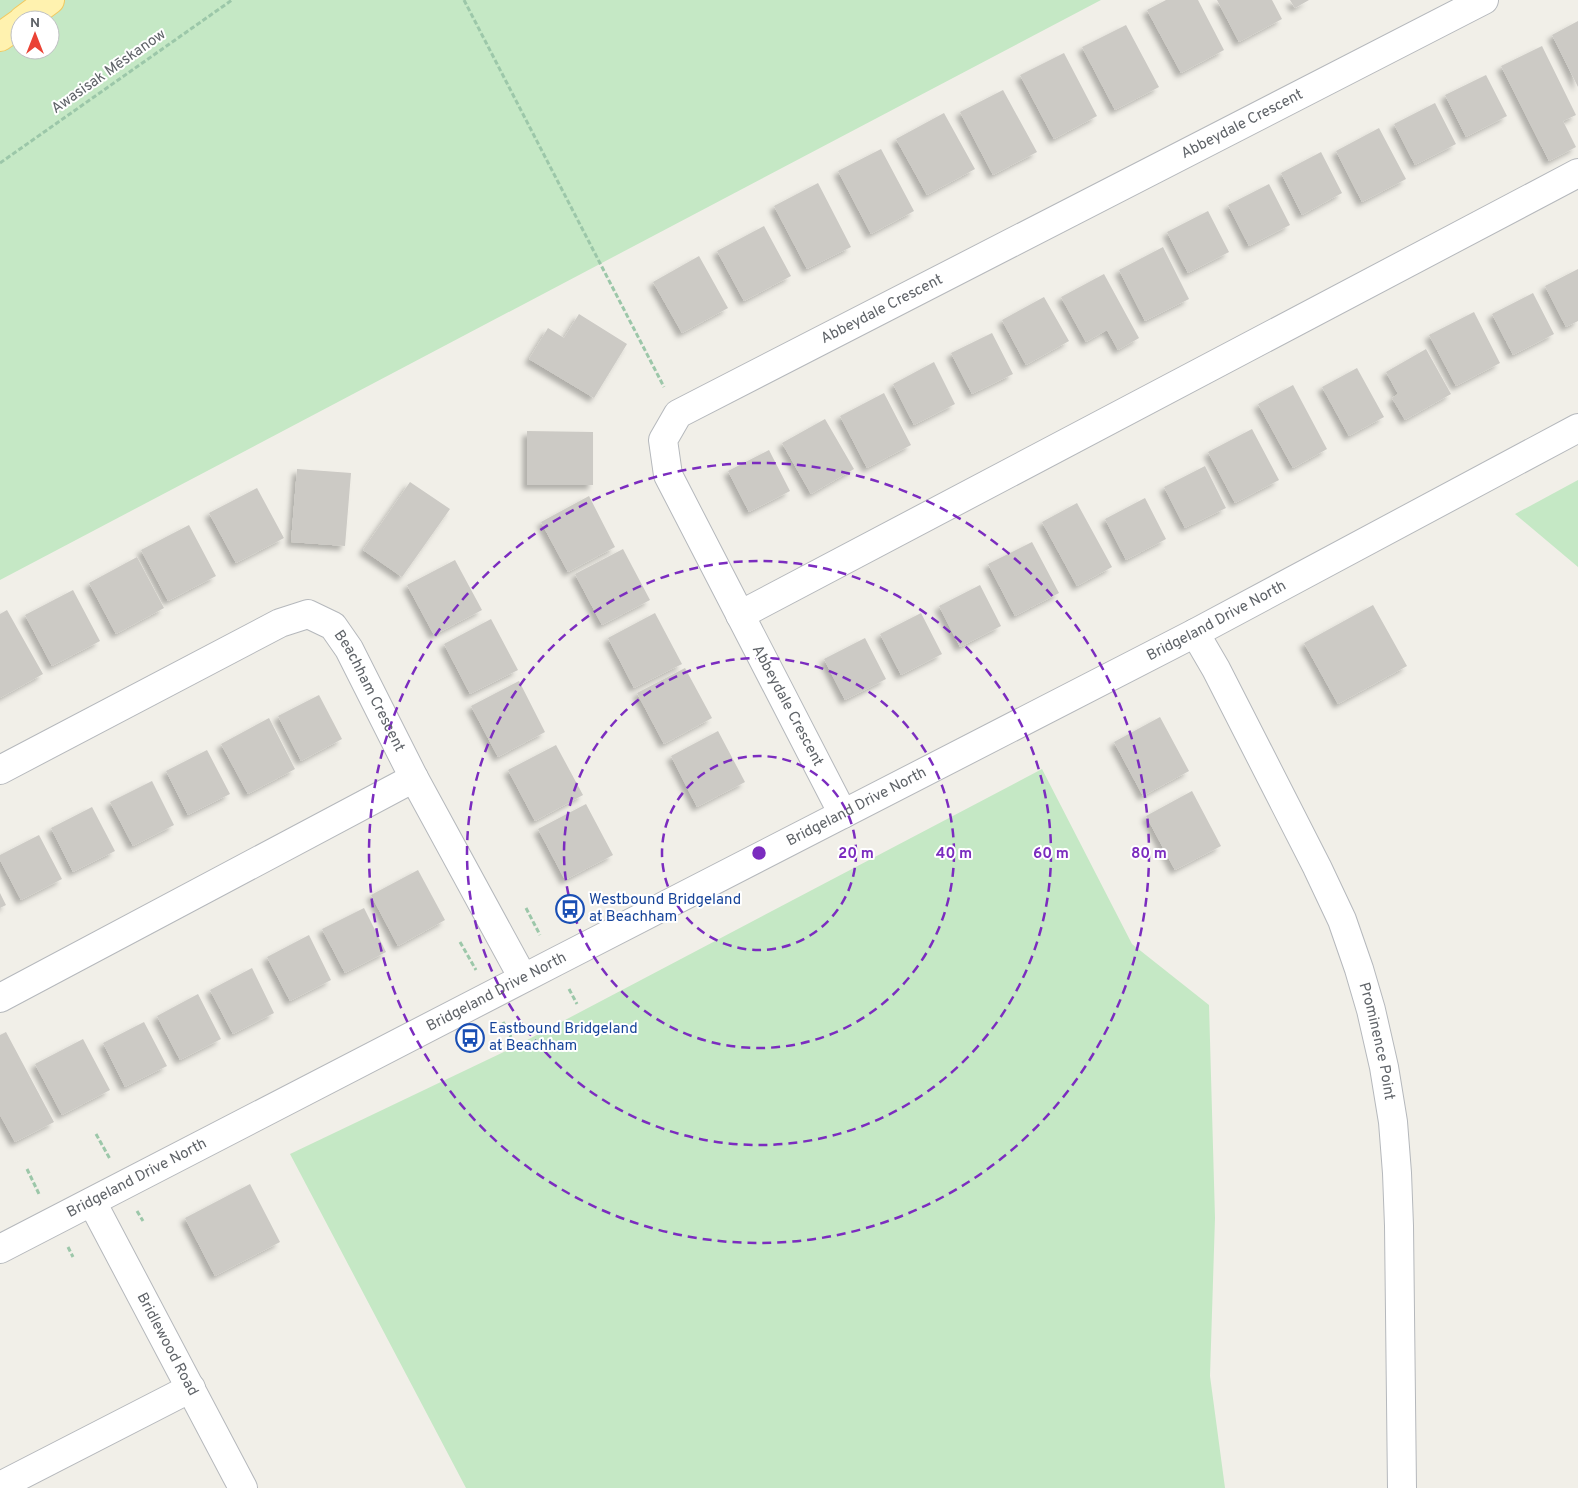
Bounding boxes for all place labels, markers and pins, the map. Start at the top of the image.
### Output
centre of rings [750,844,768,862]
place label: Westbound Bridgeland at Beachham [589,891,741,927]
bus stop icon: Westbound Bridgeland at Beachham [555,894,585,924]
place label: Eastbound Bridgeland at Beachham [489,1020,638,1056]
bus stop icon: Eastbound Bridgeland at Beachham [455,1023,485,1053]

